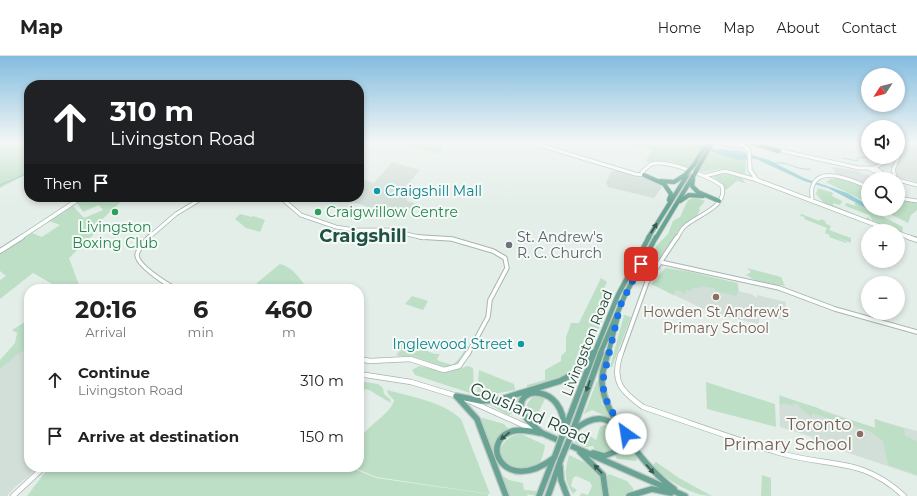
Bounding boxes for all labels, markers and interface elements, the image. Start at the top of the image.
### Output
text: Map [20,16,63,39]
text: Home [658,19,701,37]
text: Map [723,19,754,37]
text: About [776,19,820,37]
text: Contact [842,19,897,37]
north arrow [861,68,905,112]
map controls [861,68,905,320]
text: 310 m [110,94,194,128]
icon: ahead [44,96,96,148]
button: sound [861,120,905,164]
text: Livingston Road [110,128,256,150]
icon: arrive [90,172,112,194]
button: search [861,172,905,216]
text: Then [44,174,82,193]
place label: Craigshill Mall [385,182,482,200]
marker: Craigshill Mall [372,186,382,196]
place label: Craigwillow Centre [326,203,458,221]
marker: Livingston Boxing Club [110,207,120,217]
marker: Craigwillow Centre [313,207,323,217]
place label: Livingston Boxing Club [72,218,158,252]
one-way arrow [650,222,657,234]
button: + [861,224,905,268]
district label: Craigshill [319,225,407,247]
place label: St. Andrew's R. C. Church [517,228,603,262]
marker: St. Andrew's R. C. Church [504,240,514,250]
pin [624,247,658,281]
icon: arrive [630,253,652,275]
button: − [861,276,905,320]
street label: Livingston Road [557,287,617,399]
marker: Howden St Andrew's Primary School [711,292,721,302]
text: 20:16 [75,295,137,324]
text: 6 [193,295,208,324]
text: 460 [265,295,313,324]
place label: Howden St Andrew's Primary School [643,303,789,337]
text: Arrival [85,324,126,340]
text: min [188,324,214,340]
text: m [282,324,296,340]
place label: Inglewood Street [392,335,513,353]
marker: Inglewood Street [516,339,526,349]
text: Continue [78,363,150,382]
icon: ahead [44,369,66,391]
text: 310 m [300,371,344,390]
street label: Cousland Road [467,378,593,448]
one-way arrow [585,380,591,392]
text: Livingston Road [78,382,183,398]
position arrow [605,413,647,455]
place label: Toronto Primary School [723,414,852,454]
icon: arrive [44,425,66,447]
text: Arrive at destination [78,427,239,446]
text: 150 m [300,427,344,446]
marker: Toronto Primary School [855,429,865,439]
one-way arrow [500,432,510,441]
one-way arrow [593,464,602,474]
one-way arrow [646,464,655,474]

